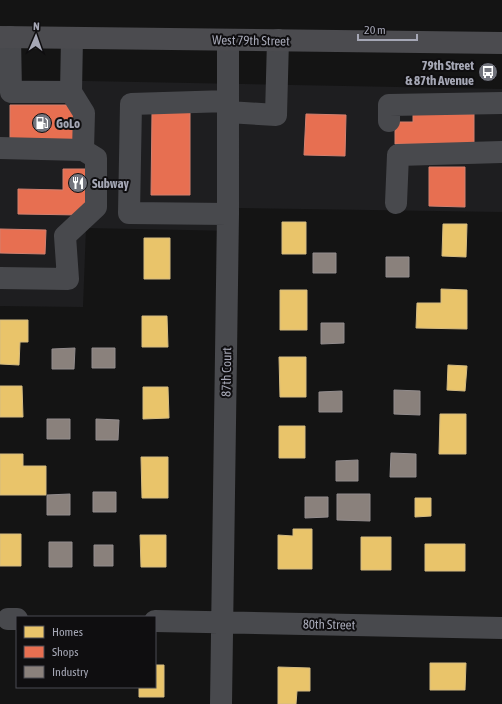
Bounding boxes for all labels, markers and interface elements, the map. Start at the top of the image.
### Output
north arrow [16,16,56,56]
scale bar [358,16,417,42]
text: N [33,20,40,32]
text: 20 m [364,23,386,37]
street label: West 79th Street [212,32,290,49]
place label: 79th Street & 87th Avenue [405,58,474,88]
bus stop icon: 79th Street & 87th Avenue [477,61,499,83]
fuel station icon: GoLo [31,112,53,134]
place label: GoLo [56,116,80,131]
restaurant icon: Subway [67,172,89,194]
place label: Subway [92,176,129,191]
street label: 87th Court [219,347,234,397]
legend [16,616,156,688]
street label: 80th Street [303,617,356,632]
text: Homes [52,625,83,639]
text: Shops [52,645,78,659]
text: Industry [52,665,89,679]

